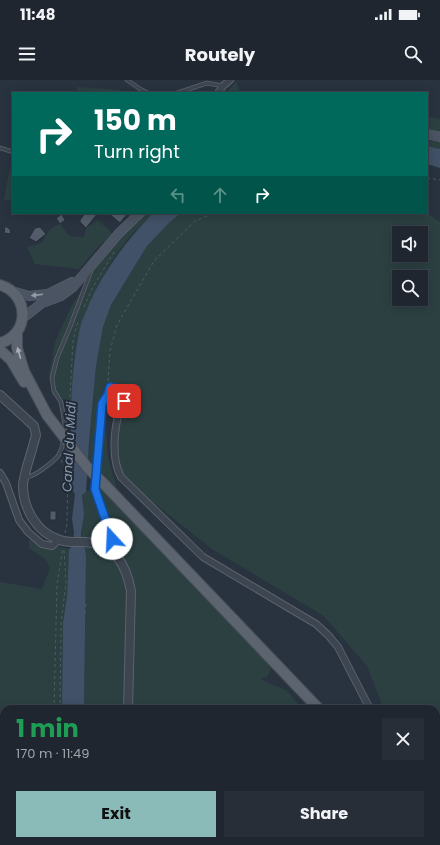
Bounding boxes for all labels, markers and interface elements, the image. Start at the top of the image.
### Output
text: 11:48 [20,4,55,25]
text: Routely [185,42,255,67]
icon: menu [16,43,38,65]
icon: search [402,43,424,65]
text: 150 m [94,101,177,140]
icon: right [28,108,80,160]
text: Turn right [94,139,180,164]
icon: left [167,184,189,206]
icon: ahead [209,184,231,206]
icon: right [251,184,273,206]
map controls [392,226,428,306]
button: sound [392,226,428,262]
button: search [392,270,428,306]
one-way arrow [31,292,43,298]
one-way arrow [16,347,22,359]
pin [107,384,141,418]
icon: arrive [113,390,135,412]
water label: Canal du Midi [57,401,81,493]
position arrow [91,518,133,560]
text: 1 min [16,712,79,745]
button: close [382,718,424,760]
text: 170 m · 11:49 [16,744,89,763]
button: Exit [16,791,216,837]
button: Share [224,791,424,837]

